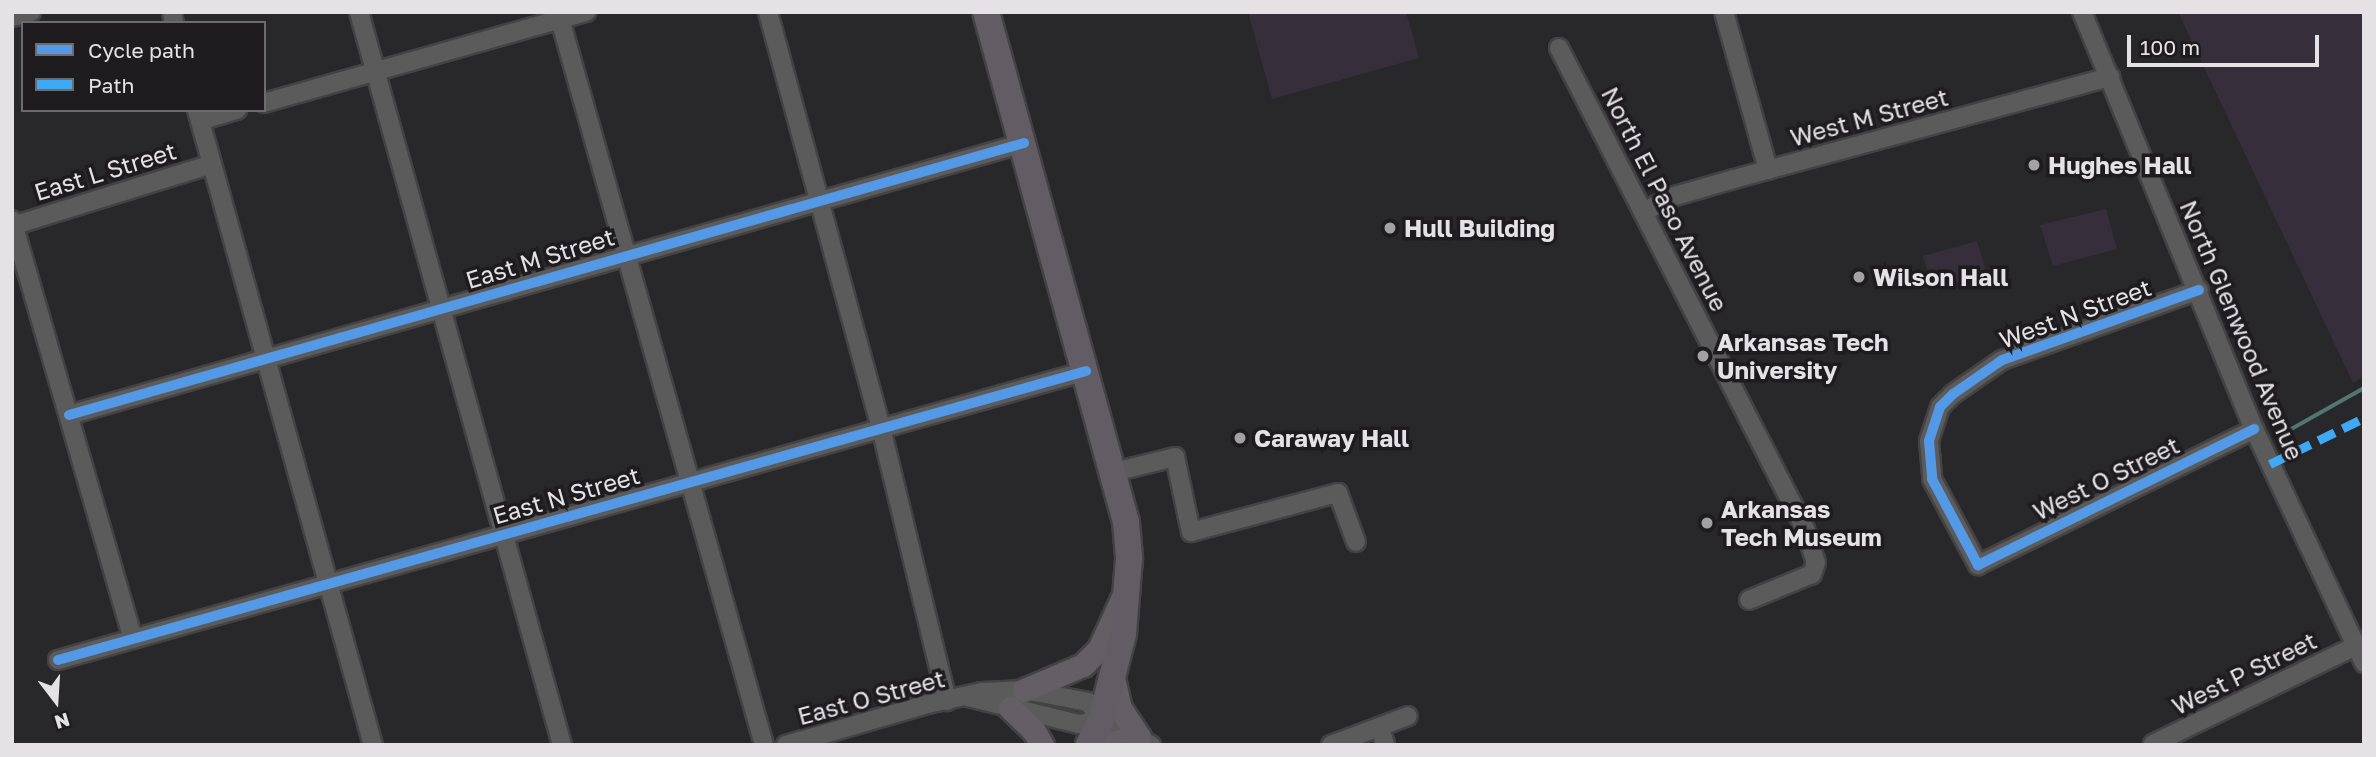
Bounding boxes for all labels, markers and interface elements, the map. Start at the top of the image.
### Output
legend [21,21,266,112]
scale bar [2131,21,2324,65]
text: 100 m [2140,34,2200,60]
text: Cycle path [88,37,195,63]
text: Path [88,72,135,98]
street label: North El Paso Avenue [1596,82,1734,316]
street label: West M Street [1787,82,1951,152]
street label: East L Street [31,136,179,206]
place label: Hughes Hall [2048,151,2192,179]
marker: Hughes Hall [2026,157,2042,173]
street label: North Glenwood Avenue [2174,196,2310,464]
place label: Hull Building [1404,214,1555,242]
marker: Hull Building [1382,220,1398,236]
street label: East M Street [462,222,618,294]
place label: Wilson Hall [1873,263,2008,291]
marker: Wilson Hall [1851,269,1867,285]
street label: West N Street [1995,272,2155,354]
place label: Arkansas Tech University [1717,328,1888,384]
marker: Arkansas Tech University [1695,348,1711,364]
place label: Caraway Hall [1254,424,1409,452]
marker: Caraway Hall [1232,430,1248,446]
street label: West O Street [2028,430,2184,526]
street label: East N Street [489,460,643,530]
place label: Arkansas Tech Museum [1721,495,1882,551]
marker: Arkansas Tech Museum [1699,515,1715,531]
street label: West P Street [2167,626,2321,720]
street label: East O Street [794,664,948,730]
north arrow [21,666,91,736]
text: N [52,708,73,735]

